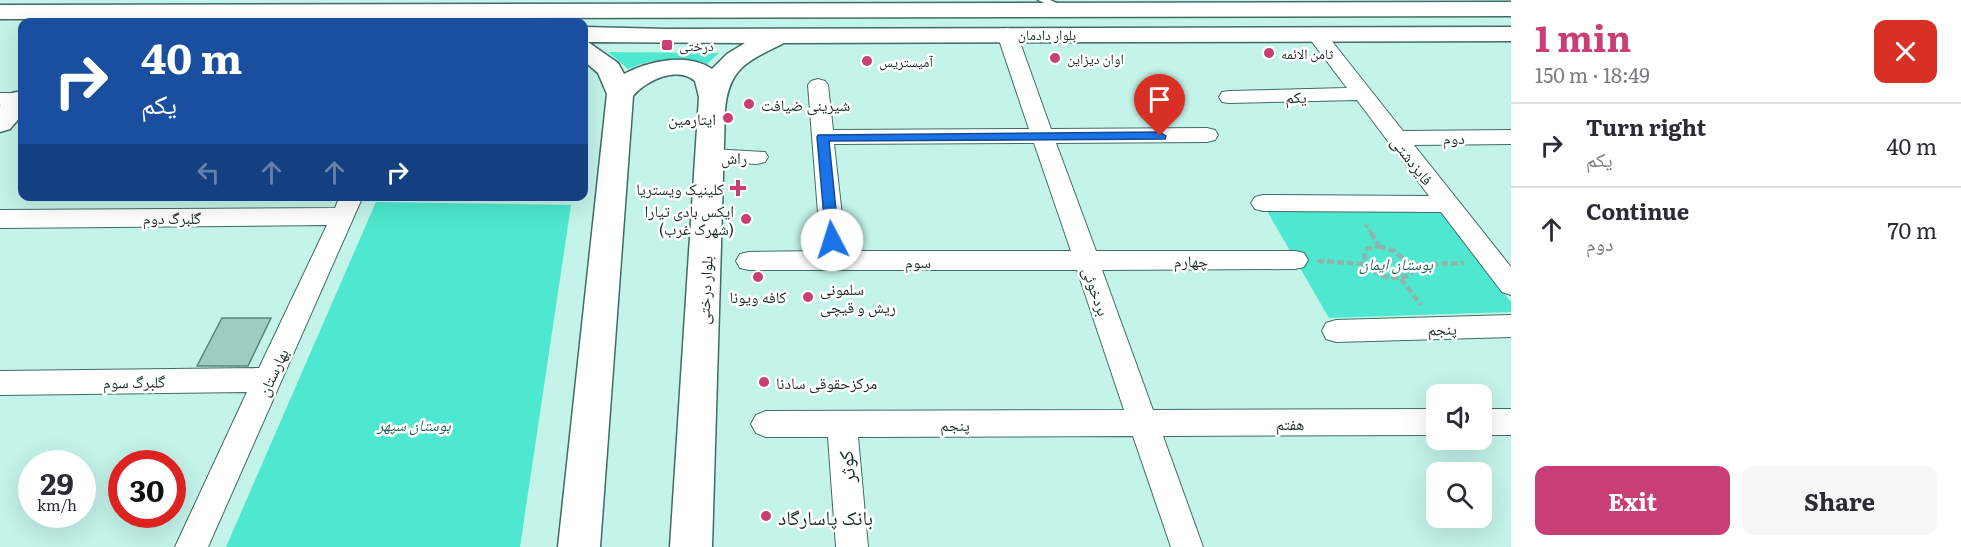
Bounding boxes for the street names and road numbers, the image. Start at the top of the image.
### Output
street label: بلوار دادمان [1018,24,1076,44]
street label: یکم [1285,84,1307,108]
street label: دوم [1443,125,1465,149]
street label: فایزدشتی [1386,130,1440,190]
street label: راش [721,145,747,169]
street label: گلبرگ دوم [143,205,202,229]
street label: چهارم [1174,248,1208,272]
street label: سوم [905,249,931,273]
street label: بلوار درختی [690,255,718,325]
street label: بردخوئی [1077,263,1117,319]
street label: پنجم [1427,315,1457,341]
street label: بهارستان [250,344,294,400]
street label: گلبرگ سوم [103,368,166,394]
street label: هفتم [1276,411,1304,435]
street label: پنجم [940,412,970,436]
street label: کوثر [829,449,861,486]

